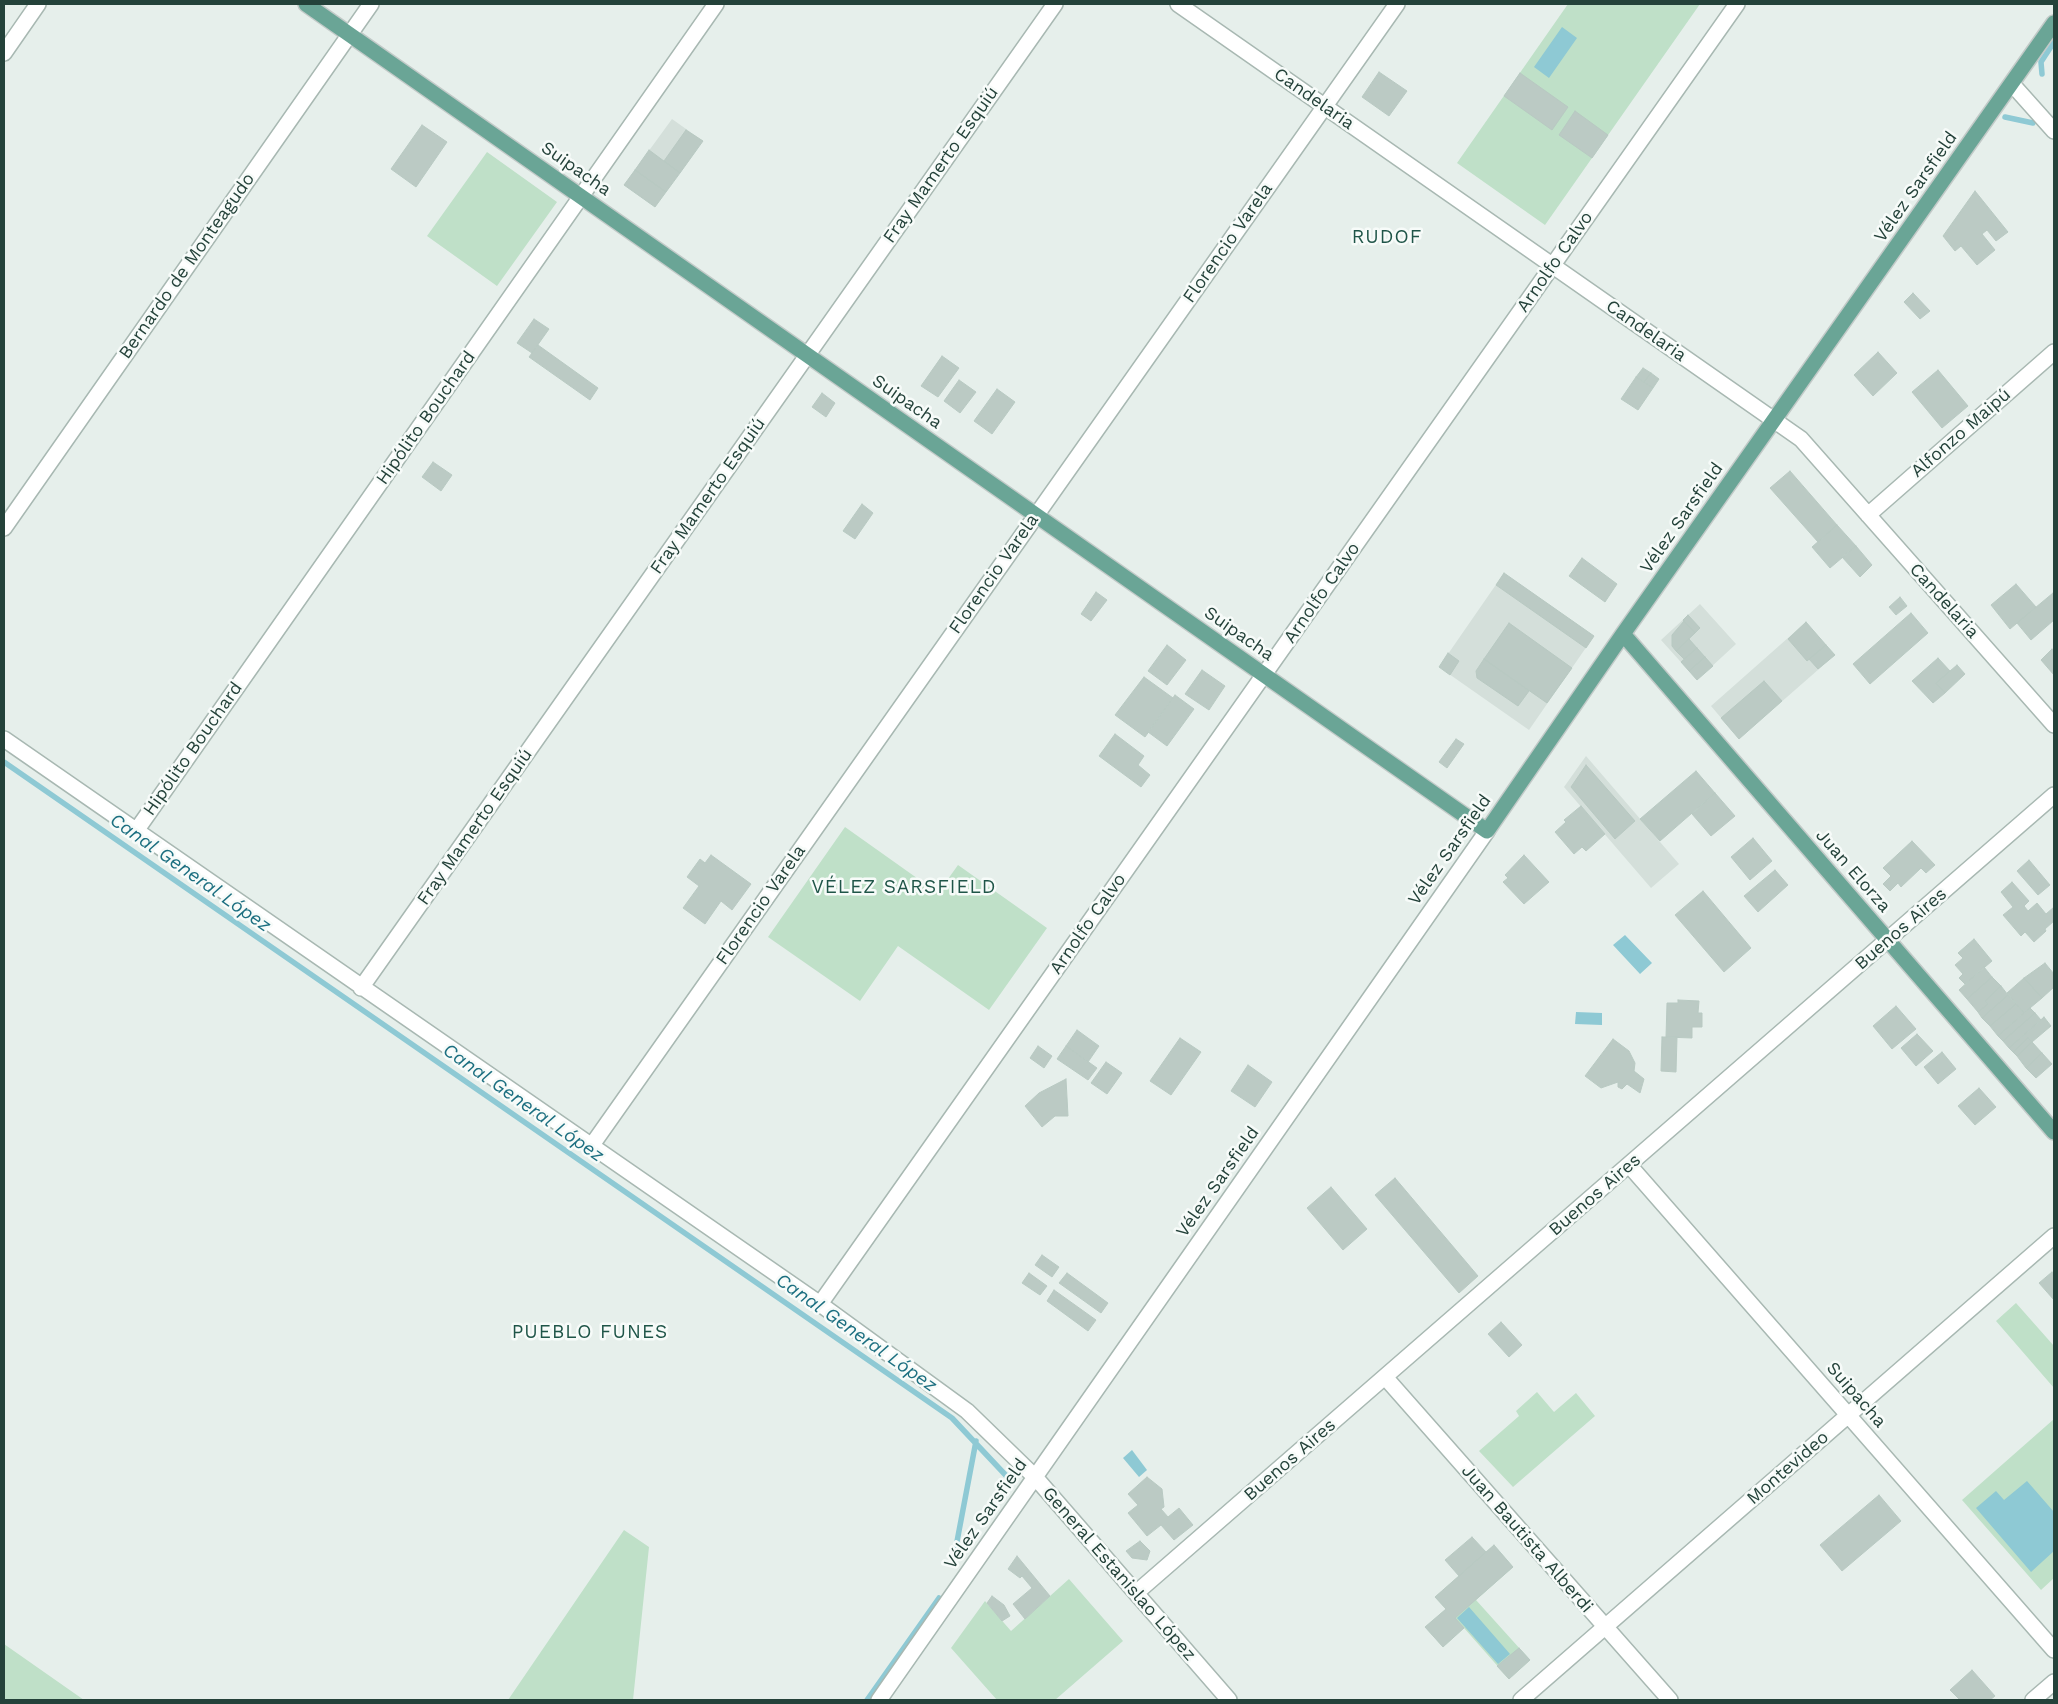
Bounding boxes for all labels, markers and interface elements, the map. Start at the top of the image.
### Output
street label: Candelaria [1270,63,1358,135]
street label: Fray Mamerto Esquiú [879,83,1003,247]
street label: Vélez Sarsfield [1870,128,1962,246]
street label: Suipacha [537,137,615,201]
street label: Bernardo de Monteagudo [115,169,259,363]
street label: Florencio Varela [1179,179,1277,307]
street label: Arnolfo Calvo [1512,207,1598,317]
district label: RUDOF [1351,226,1423,248]
street label: Candelaria [1602,295,1690,367]
street label: Hipólito Bouchard [372,347,480,489]
street label: Suipacha [868,370,946,434]
street label: Alfonzo Maipú [1907,384,2015,482]
street label: Fray Mamerto Esquiú [646,414,770,578]
street label: Vélez Sarsfield [1636,459,1728,577]
street label: Florencio Varela [945,510,1043,638]
street label: Arnolfo Calvo [1279,538,1365,648]
street label: Candelaria [1905,559,1983,643]
street label: Suipacha [1200,602,1278,666]
street label: Hipólito Bouchard [139,678,247,820]
street label: Fray Mamerto Esquiú [413,745,537,909]
street label: Vélez Sarsfield [1404,791,1496,909]
water label: Canal General López [105,809,275,937]
street label: Juan Elorza [1811,825,1895,917]
street label: Florencio Varela [712,841,810,969]
street label: Arnolfo Calvo [1045,869,1131,979]
district label: VÉLEZ SARSFIELD [810,876,998,898]
street label: Buenos Aires [1851,883,1951,975]
water label: Canal General López [438,1039,608,1167]
street label: Vélez Sarsfield [1172,1123,1264,1241]
street label: Buenos Aires [1545,1149,1645,1241]
water label: Canal General López [771,1269,941,1397]
district label: PUEBLO FUNES [510,1321,670,1343]
street label: Suipacha [1822,1358,1890,1432]
street label: Buenos Aires [1240,1414,1340,1506]
street label: Montevideo [1743,1427,1833,1509]
street label: Vélez Sarsfield [940,1455,1032,1573]
street label: Juan Bautista Alberdi [1457,1460,1597,1618]
street label: General Estanislao López [1038,1483,1200,1665]

